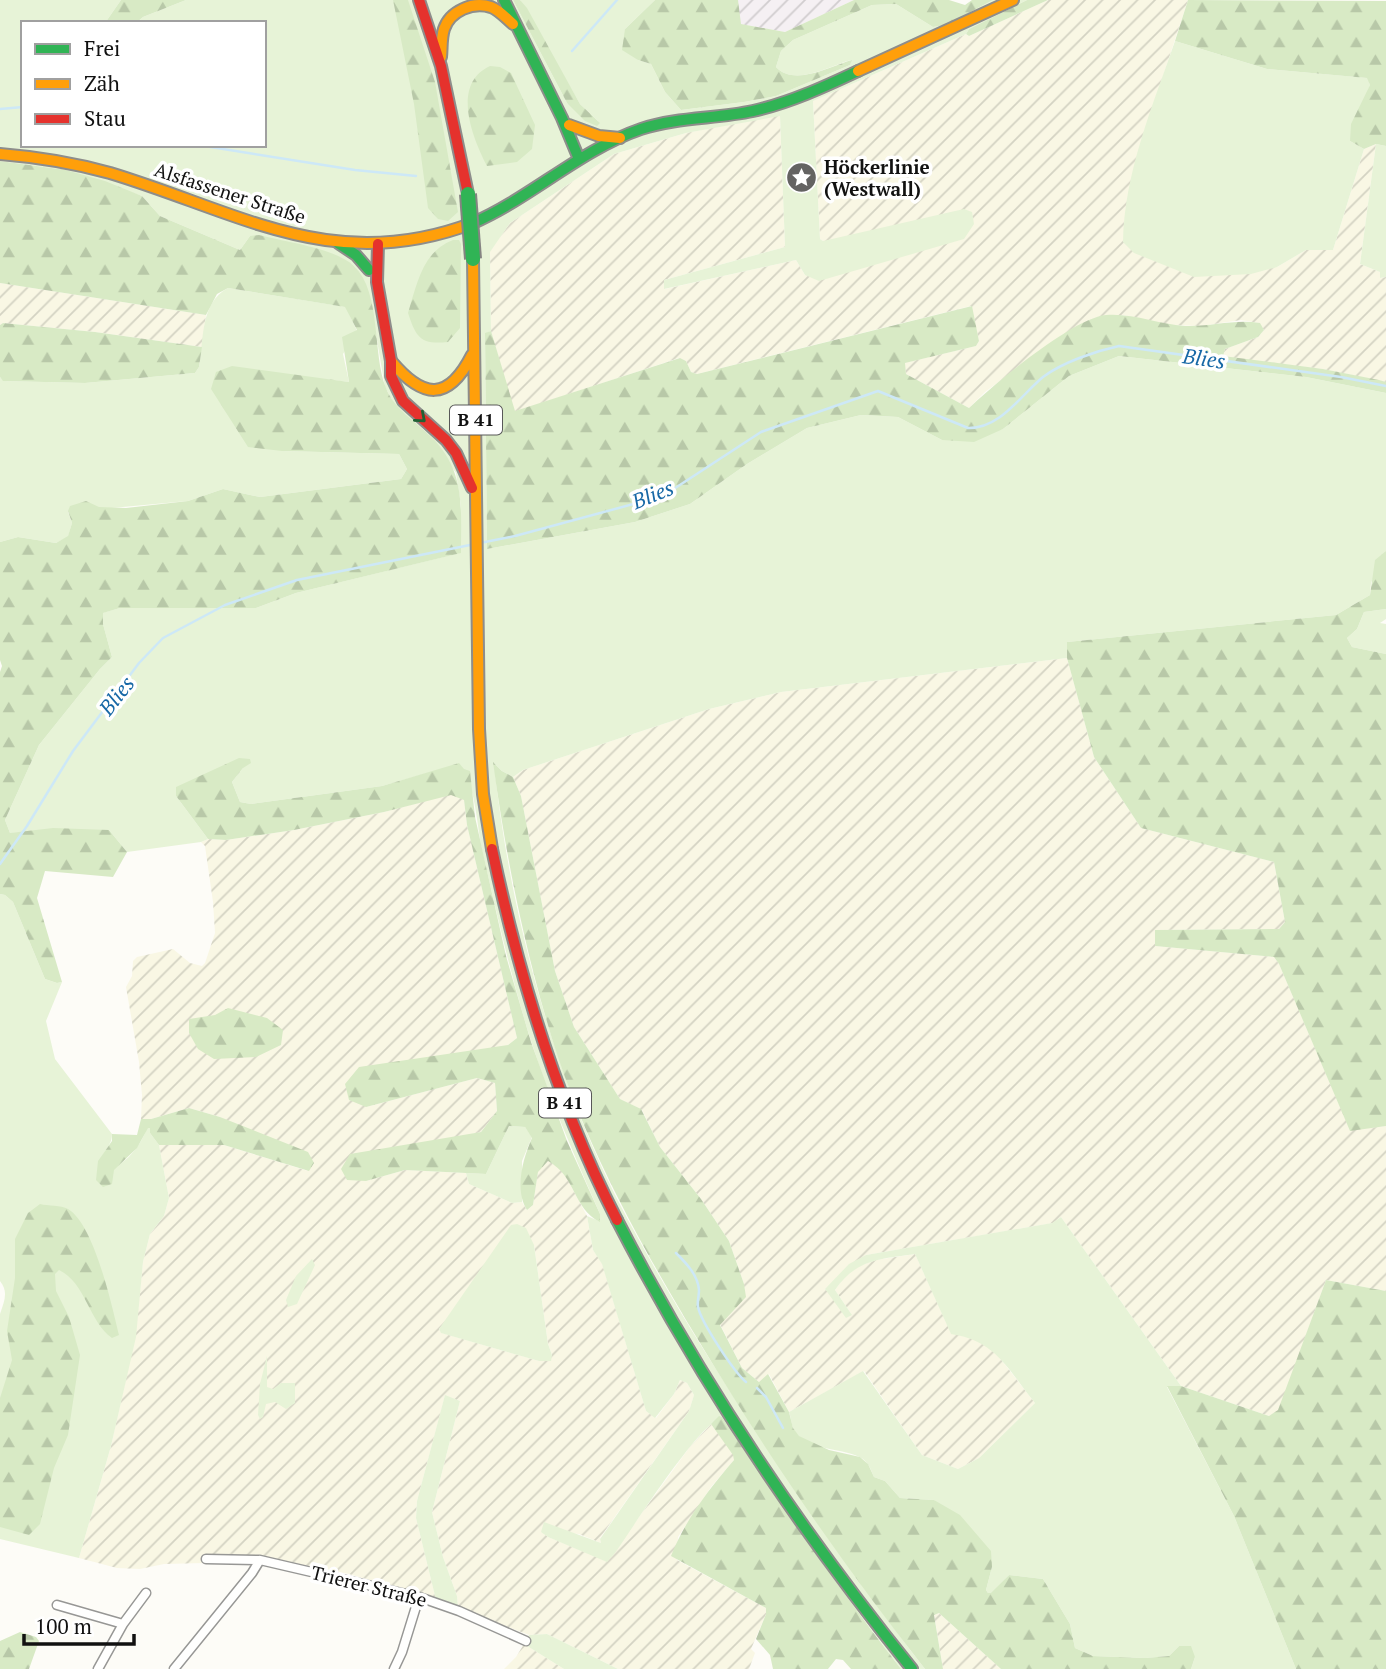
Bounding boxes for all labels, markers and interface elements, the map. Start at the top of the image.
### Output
legend [21,21,266,147]
text: Frei [84,34,120,62]
text: Zäh [84,69,120,97]
text: Stau [84,104,126,132]
place label: Höckerlinie (Westwall) [824,154,930,201]
street label: Alsfassener Straße [151,156,309,229]
place icon: Höckerlinie (Westwall) [784,161,818,195]
water label: Blies [1180,341,1227,375]
road number: B 41 [450,406,502,434]
one-way arrow [413,410,426,422]
water label: Blies [627,473,678,515]
water label: Blies [91,670,141,722]
road number: B 41 [539,1088,591,1118]
street label: Trierer Straße [309,1559,430,1612]
scale bar [24,1602,135,1646]
text: 100 m [35,1612,92,1640]

